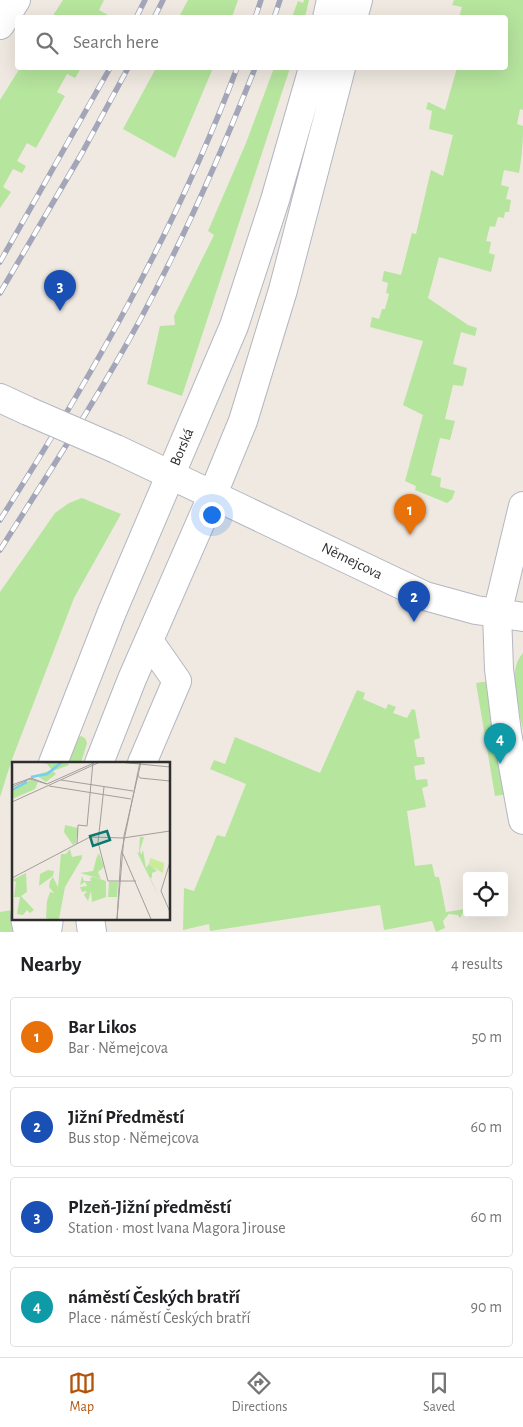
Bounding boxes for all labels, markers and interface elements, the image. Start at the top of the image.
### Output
search box [15,15,508,70]
icon: search [33,29,61,57]
text: Search here [73,33,159,52]
pin: 3 [44,270,76,311]
street label: Borská [167,426,197,468]
pin: 1 [394,494,426,535]
your location [199,502,225,528]
street label: Němejcova [319,540,385,582]
pin: 2 [398,581,430,622]
pin: 4 [484,723,516,764]
inset map [12,762,170,919]
map controls [463,872,508,917]
button: locate [463,872,508,917]
text: Nearby [20,954,81,975]
text: 4 results [451,956,503,972]
text: Bar Likos [68,1018,136,1037]
text: 1 [34,1029,40,1045]
text: 50 m [471,1029,502,1045]
text: Bar · Němejcova [68,1040,168,1056]
text: Jižní Předměstí [68,1108,184,1127]
text: 2 [33,1119,41,1135]
text: 60 m [471,1119,502,1135]
text: Bus stop · Němejcova [68,1130,199,1146]
text: Plzeň-Jižní předměstí [68,1198,231,1217]
text: 3 [34,1209,40,1225]
text: 60 m [471,1209,502,1225]
text: Station · most Ivana Magora Jirouse [68,1220,286,1236]
text: náměstí Českých bratří [68,1288,240,1307]
text: 4 [33,1299,41,1315]
text: 90 m [471,1299,502,1315]
text: Place · náměstí Českých bratří [68,1310,250,1326]
tab: Map [68,1369,96,1416]
tab: Directions [232,1369,287,1416]
tab: Saved [423,1369,455,1416]

